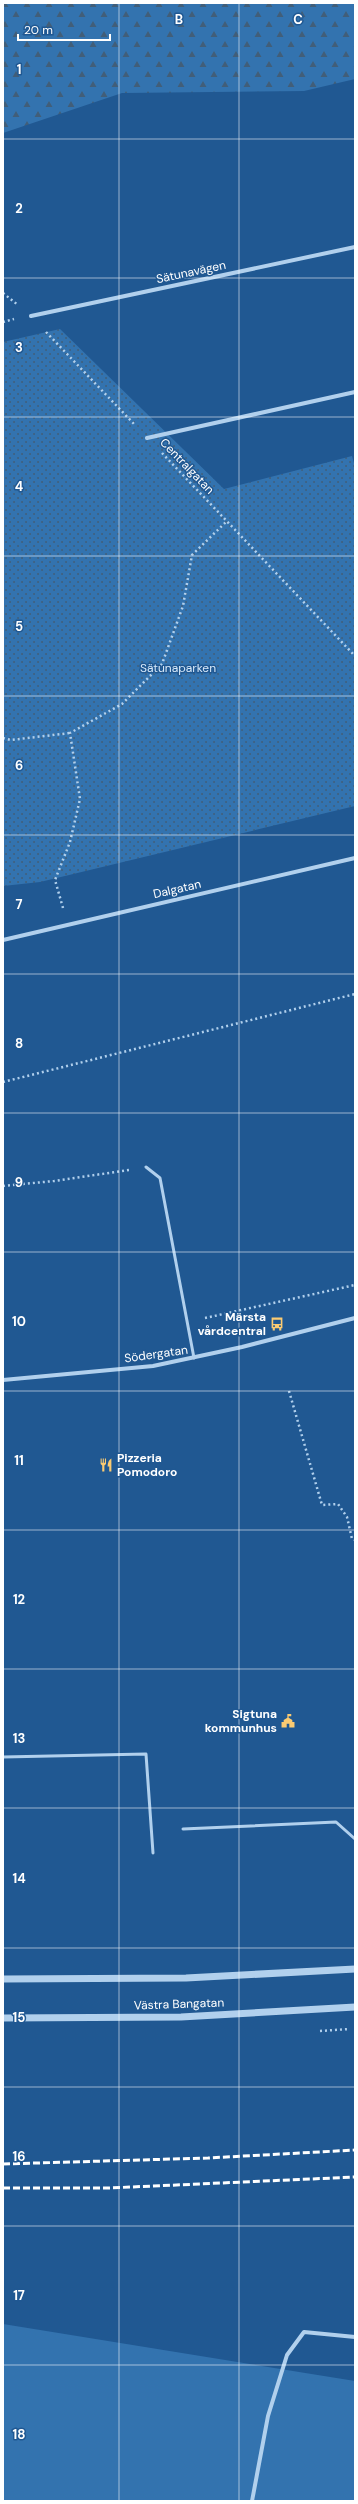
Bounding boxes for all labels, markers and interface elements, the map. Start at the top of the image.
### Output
text: B [175,11,183,28]
text: C [293,11,303,28]
scale bar [18,16,110,42]
text: 20 m [24,22,53,38]
text: 1 [17,61,21,78]
text: 2 [15,200,23,217]
street label: Sätunavägen [155,257,227,287]
text: 3 [15,339,23,356]
street label: Centralgatan [156,435,218,497]
text: 4 [15,478,23,495]
text: 5 [15,618,23,635]
park label: Sätunaparken [140,660,216,676]
text: 6 [15,757,23,774]
street label: Dalgatan [152,876,203,902]
text: 7 [16,896,23,913]
text: 8 [15,1035,23,1052]
text: 9 [15,1174,23,1191]
place label: Märsta vårdcentral [198,1309,266,1339]
text: 10 [12,1313,26,1330]
bus stop icon: Märsta vårdcentral [269,1316,285,1332]
street label: Södergatan [123,1342,189,1366]
place label: Pizzeria Pomodoro [117,1450,177,1480]
text: 11 [14,1452,24,1469]
restaurant icon: Pizzeria Pomodoro [98,1457,114,1473]
text: 12 [13,1591,25,1608]
place label: Sigtuna kommunhus [205,1706,277,1736]
public building icon: Sigtuna kommunhus [280,1713,296,1729]
text: 13 [13,1730,25,1747]
text: 14 [12,1870,26,1887]
street label: Västra Bangatan [134,1994,225,2014]
text: 15 [13,2009,25,2026]
text: 16 [13,2148,25,2165]
text: 17 [13,2287,25,2304]
text: 18 [13,2426,25,2443]

